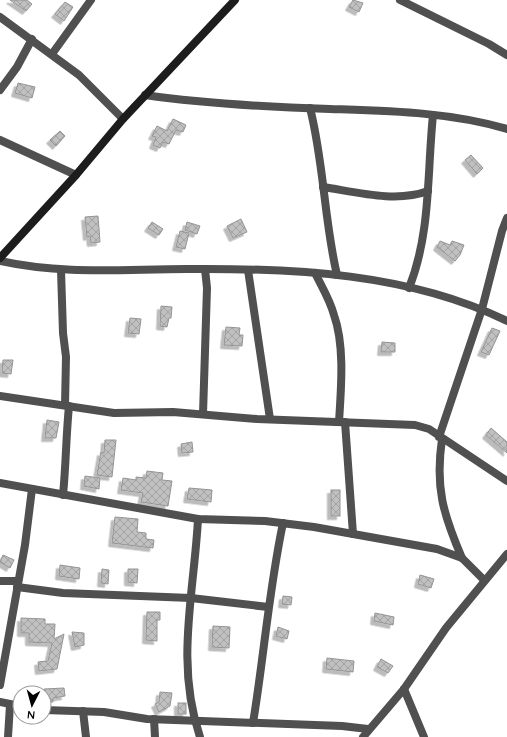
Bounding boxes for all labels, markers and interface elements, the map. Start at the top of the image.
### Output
north arrow [12,685,52,725]
text: N [26,708,36,722]

